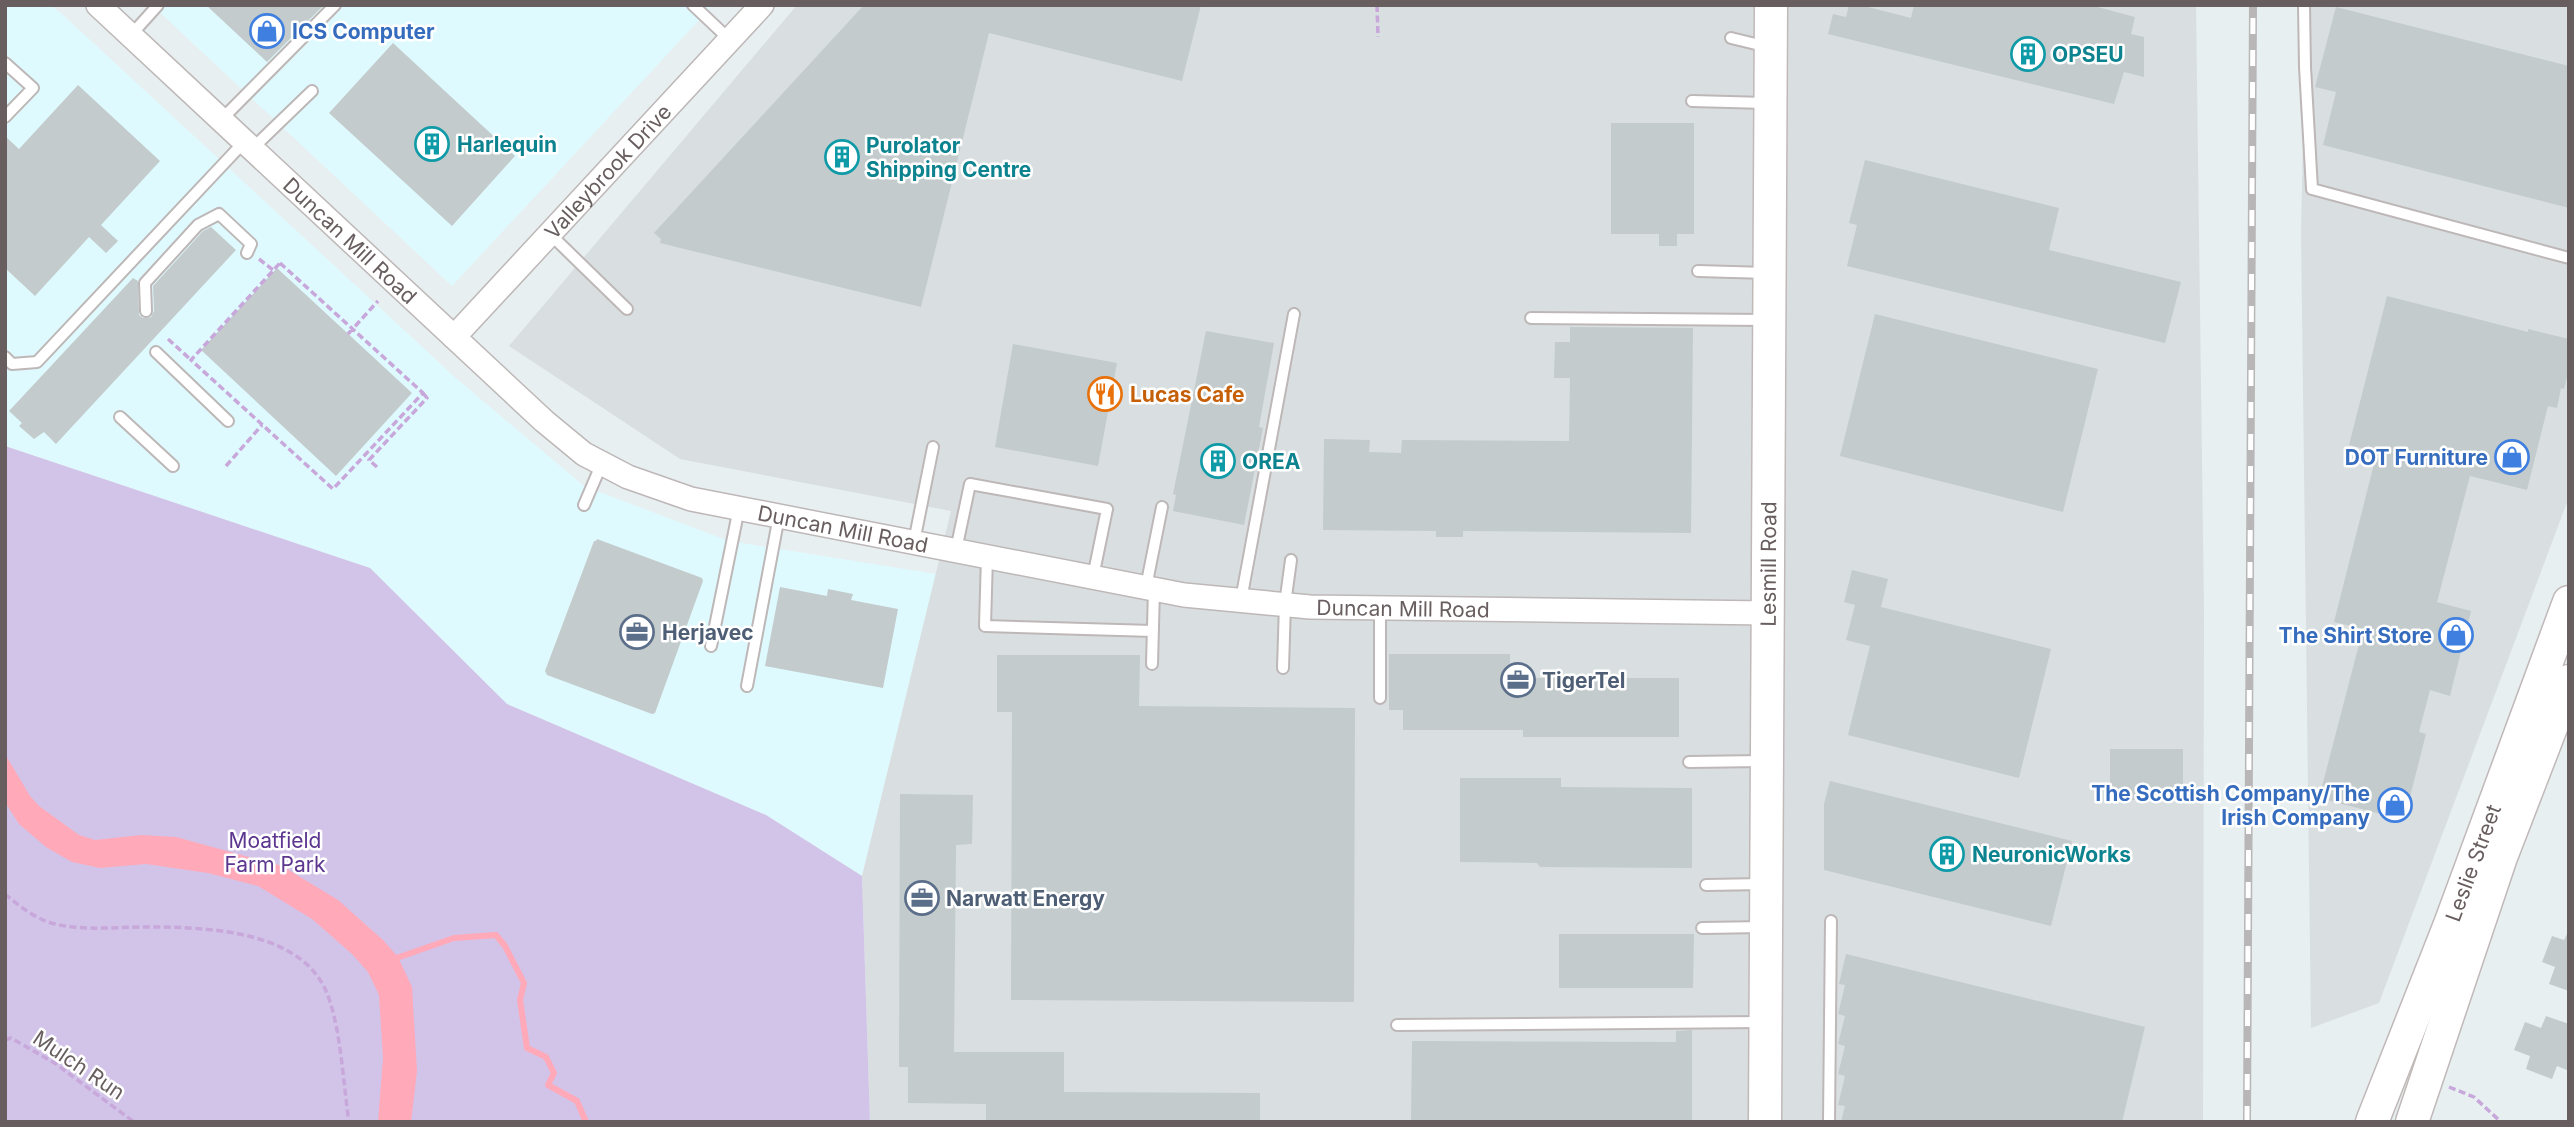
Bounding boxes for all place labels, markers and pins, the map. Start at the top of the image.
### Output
shop icon: ICS Computer [248,12,286,50]
place label: ICS Computer [292,19,435,44]
building icon: OPSEU [2009,35,2047,73]
place label: OPSEU [2052,42,2124,67]
building icon: Harlequin [413,125,451,163]
place label: Harlequin [457,132,557,157]
place label: Purolator Shipping Centre [866,133,1031,182]
building icon: Purolator Shipping Centre [823,138,861,176]
restaurant icon: Lucas Cafe [1086,375,1124,413]
place label: Lucas Cafe [1130,382,1245,407]
shop icon: DOT Furniture [2493,438,2531,476]
building icon: OREA [1199,442,1237,480]
place label: DOT Furniture [2345,445,2488,470]
place label: OREA [1242,449,1301,474]
office icon: Herjavec [618,613,656,651]
shop icon: The Shirt Store [2437,616,2475,654]
place label: Herjavec [662,620,754,645]
place label: The Shirt Store [2279,623,2432,648]
office icon: TigerTel [1499,661,1537,699]
place label: TigerTel [1542,668,1625,693]
place label: The Scottish Company/The Irish Company [2091,781,2370,830]
shop icon: The Scottish Company/The Irish Company [2376,786,2414,824]
building icon: NeuronicWorks [1928,835,1966,873]
place label: NeuronicWorks [1972,842,2131,867]
office icon: Narwatt Energy [903,879,941,917]
place label: Narwatt Energy [946,886,1105,911]

